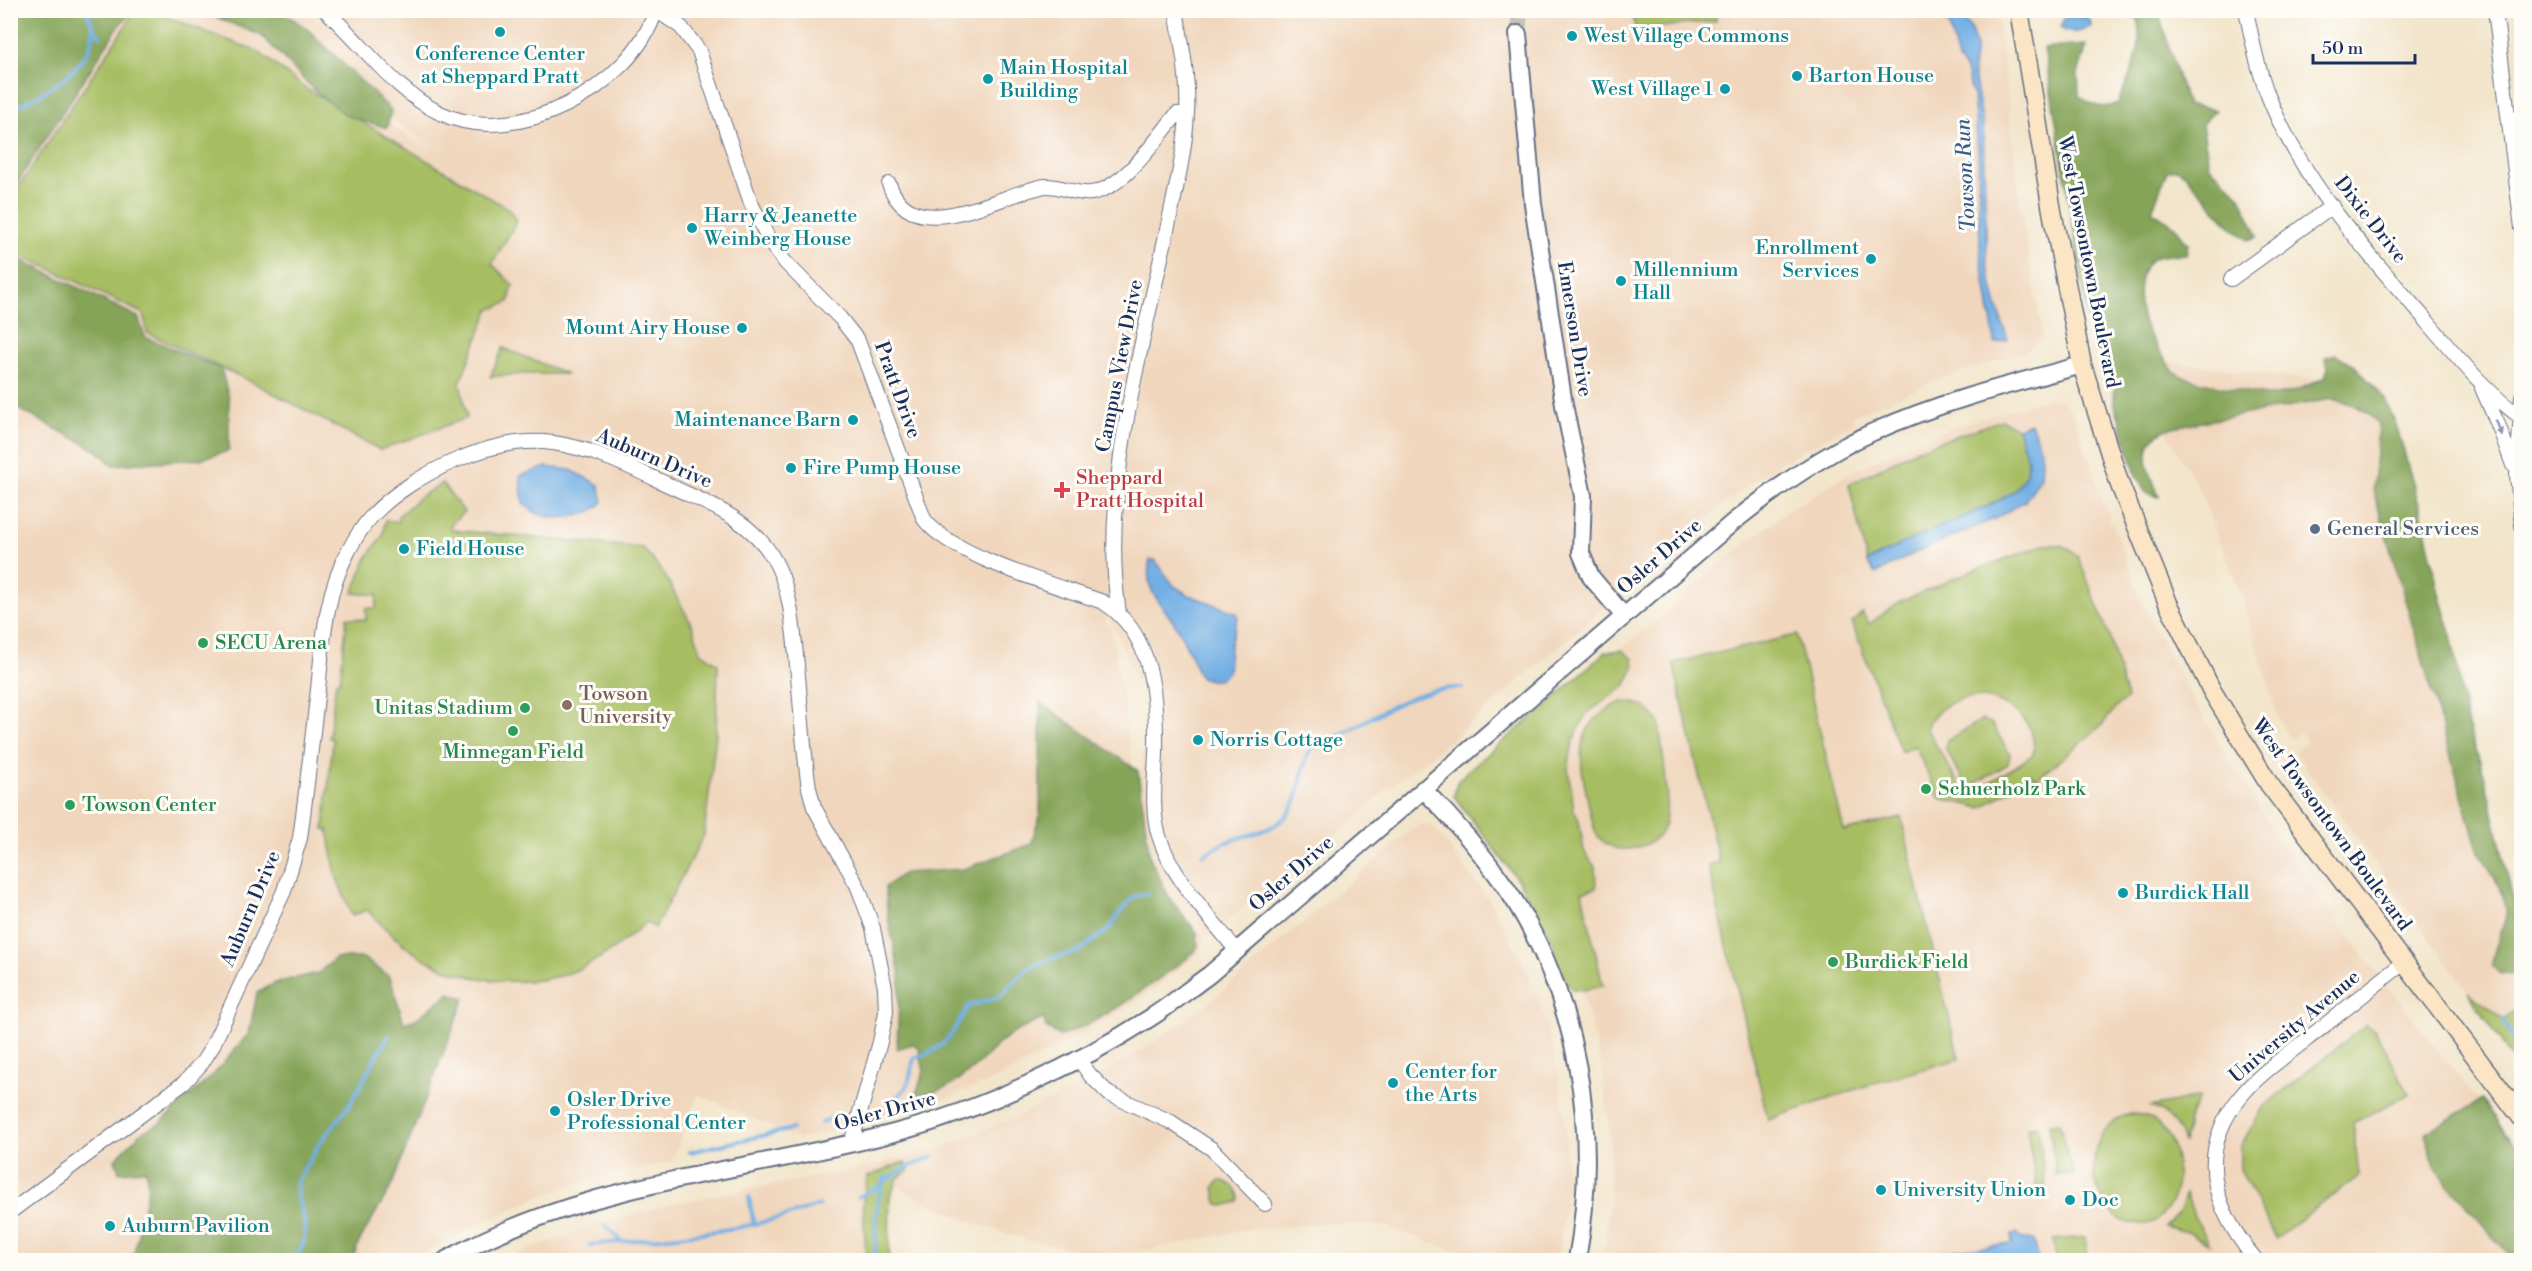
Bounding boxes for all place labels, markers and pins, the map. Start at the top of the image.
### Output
place label: West Village Commons [1583,24,1789,49]
marker: Conference Center at Sheppard Pratt [493,25,507,39]
marker: West Village Commons [1565,29,1579,43]
place label: Conference Center at Sheppard Pratt [415,42,585,90]
place label: Main Hospital Building [999,56,1128,104]
place label: Barton House [1808,64,1934,89]
marker: Barton House [1790,69,1804,83]
marker: Main Hospital Building [981,72,995,86]
place label: West Village 1 [1590,77,1713,102]
marker: West Village 1 [1718,82,1732,96]
place label: Harry & Jeanette Weinberg House [703,204,857,252]
marker: Harry & Jeanette Weinberg House [685,221,699,235]
place label: Enrollment Services [1755,236,1859,284]
marker: Enrollment Services [1864,252,1878,266]
place label: Millennium Hall [1633,258,1739,306]
marker: Millennium Hall [1614,274,1628,288]
place label: Mount Airy House [566,316,730,341]
marker: Mount Airy House [735,321,749,335]
place label: Maintenance Barn [674,408,841,433]
marker: Maintenance Barn [846,413,860,427]
place label: Fire Pump House [803,456,961,481]
marker: Fire Pump House [784,461,798,475]
place label: Sheppard Pratt Hospital [1076,466,1204,514]
marker: Sheppard Pratt Hospital [1053,481,1071,499]
place label: General Services [2327,517,2479,542]
marker: General Services [2308,522,2322,536]
place label: Field House [416,537,525,562]
marker: Field House [397,542,411,556]
place label: SECU Arena [215,631,328,656]
marker: SECU Arena [196,636,210,650]
place label: Towson University [579,682,672,730]
place label: Unitas Stadium [374,696,513,721]
marker: Towson University [560,698,574,712]
marker: Unitas Stadium [518,701,532,715]
marker: Minnegan Field [506,724,520,738]
place label: Norris Cottage [1210,728,1343,753]
marker: Norris Cottage [1191,733,1205,747]
place label: Minnegan Field [442,740,584,765]
place label: Schuerholz Park [1938,777,2087,802]
marker: Schuerholz Park [1919,782,1933,796]
place label: Towson Center [82,793,217,818]
marker: Towson Center [63,798,77,812]
place label: Burdick Hall [2134,881,2250,906]
marker: Burdick Hall [2116,886,2130,900]
place label: Burdick Field [1844,950,1969,975]
marker: Burdick Field [1826,955,1840,969]
place label: Center for the Arts [1405,1060,1498,1108]
marker: Center for the Arts [1386,1076,1400,1090]
place label: Osler Drive Professional Center [567,1088,746,1136]
marker: Osler Drive Professional Center [548,1104,562,1118]
place label: University Union [1893,1178,2046,1203]
marker: University Union [1874,1183,1888,1197]
place label: Doc [2082,1188,2119,1213]
marker: Doc [2063,1193,2077,1207]
place label: Auburn Pavilion [121,1214,270,1239]
marker: Auburn Pavilion [103,1219,117,1233]

